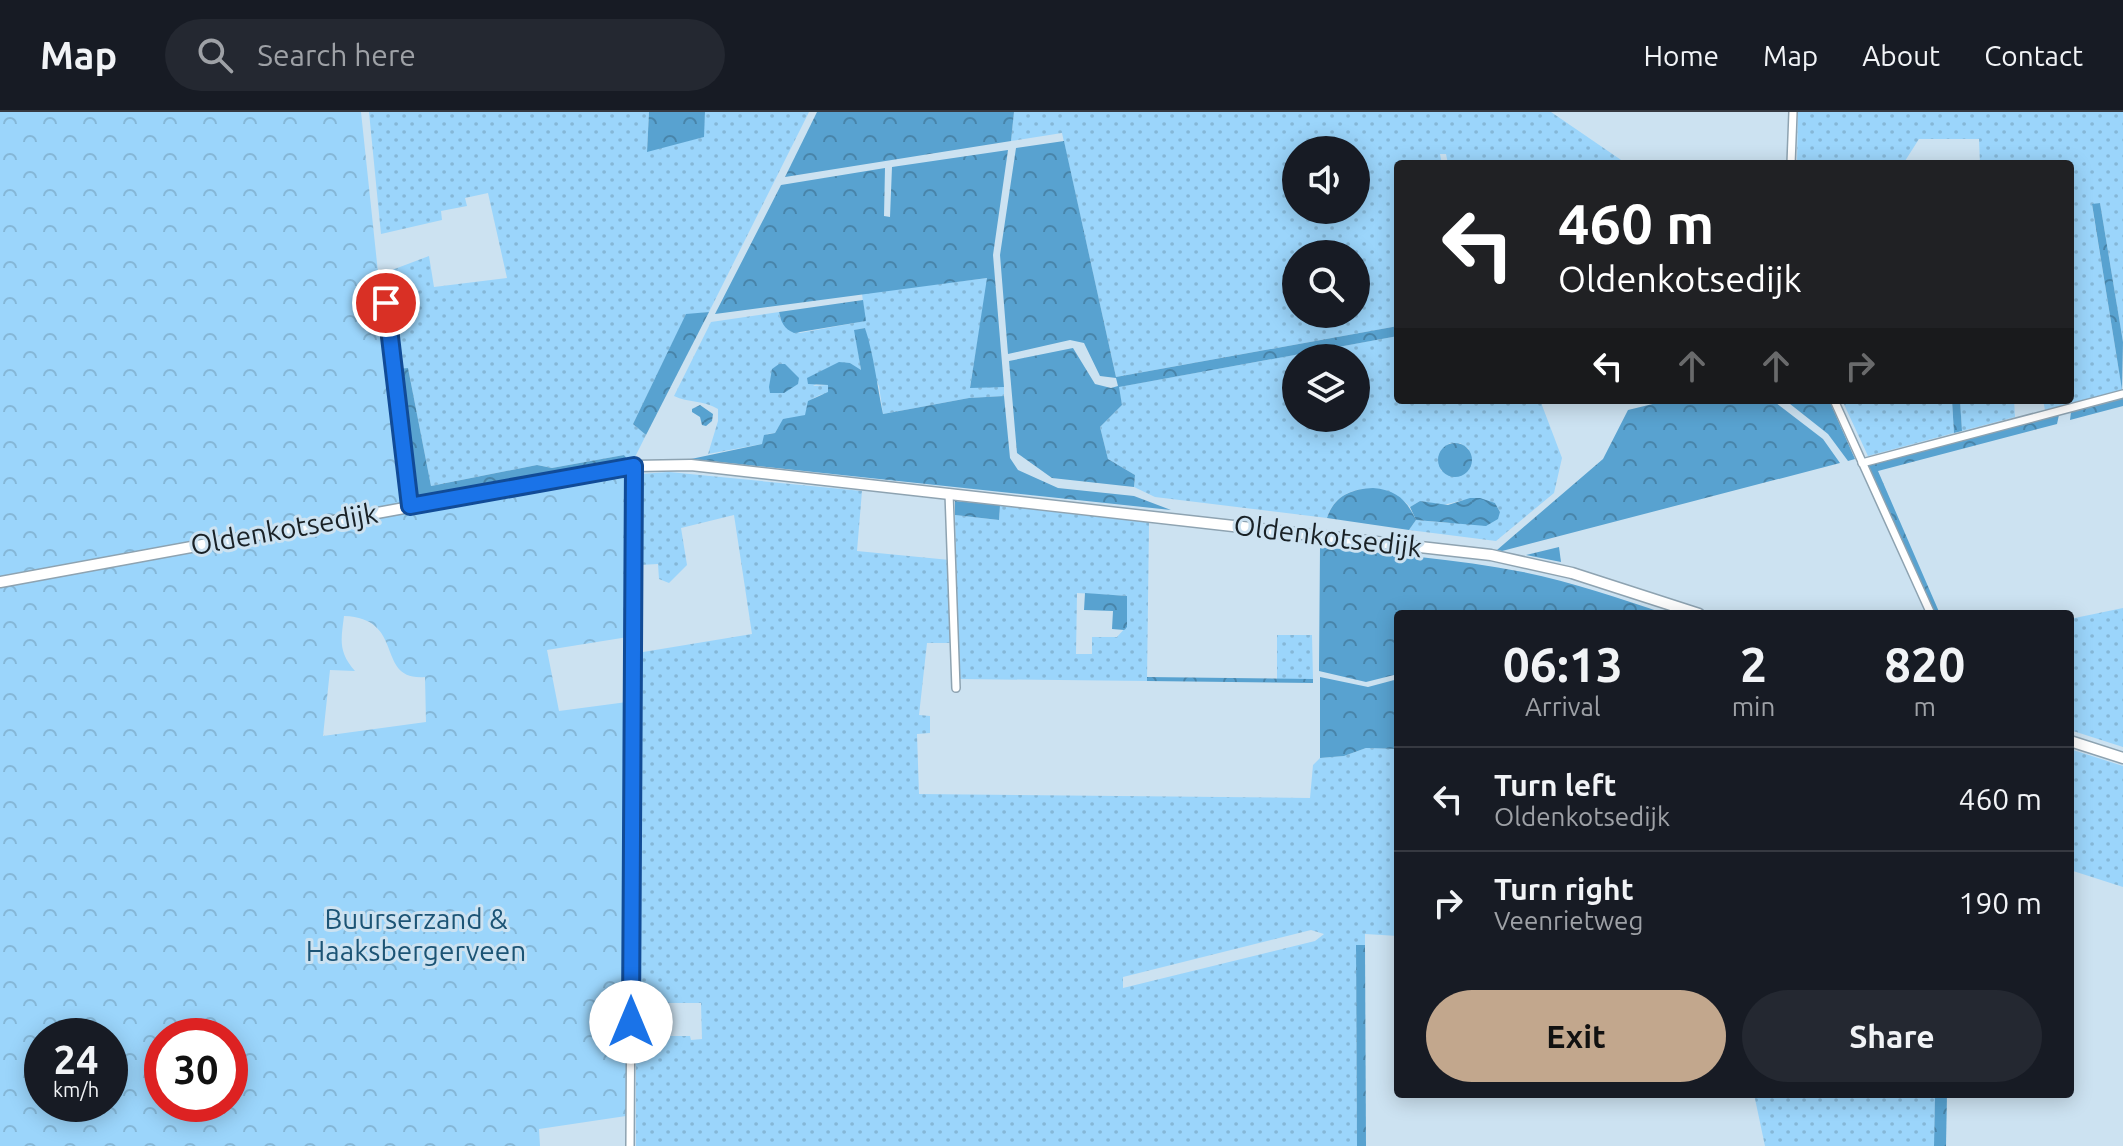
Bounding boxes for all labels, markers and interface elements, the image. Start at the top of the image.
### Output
search box [165,19,725,91]
icon: search [193,33,237,77]
text: Map [40,34,117,76]
text: Search here [257,38,416,72]
text: Home [1644,40,1719,71]
text: Map [1763,40,1818,71]
text: About [1862,40,1940,71]
text: Contact [1984,40,2083,71]
map controls [1282,136,1370,432]
button: sound [1282,136,1370,224]
icon: left [1426,192,1530,296]
text: 460 m [1558,192,1714,255]
button: search [1282,240,1370,328]
text: Oldenkotsedijk [1558,258,1802,299]
pin [352,269,420,337]
icon: arrive [364,281,408,325]
button: layers [1282,344,1370,432]
icon: left [1586,344,1630,388]
icon: ahead [1670,344,1714,388]
icon: ahead [1754,344,1798,388]
icon: right [1838,344,1882,388]
street label: Oldenkotsedijk [188,497,380,560]
street label: Oldenkotsedijk [1232,509,1424,562]
text: 06:13 [1503,637,1623,691]
text: 2 [1740,637,1767,691]
text: 820 [1884,637,1965,691]
text: Arrival [1525,692,1601,721]
text: min [1732,692,1775,721]
text: m [1913,692,1936,721]
text: Turn left [1494,768,1616,802]
icon: left [1426,777,1470,821]
text: 460 m [1958,782,2042,816]
text: Oldenkotsedijk [1494,802,1670,831]
text: Turn right [1494,872,1634,906]
icon: right [1426,881,1470,925]
text: 190 m [1958,886,2042,920]
park label: Buurserzand & Haaksbergerveen [306,903,526,966]
text: Veenrietweg [1494,906,1643,935]
position arrow [589,980,673,1064]
button: Exit [1426,990,1726,1082]
button: Share [1742,990,2042,1082]
speed limit sign: 30 [144,1018,248,1122]
text: 24 [53,1037,99,1082]
text: km/h [53,1078,99,1101]

